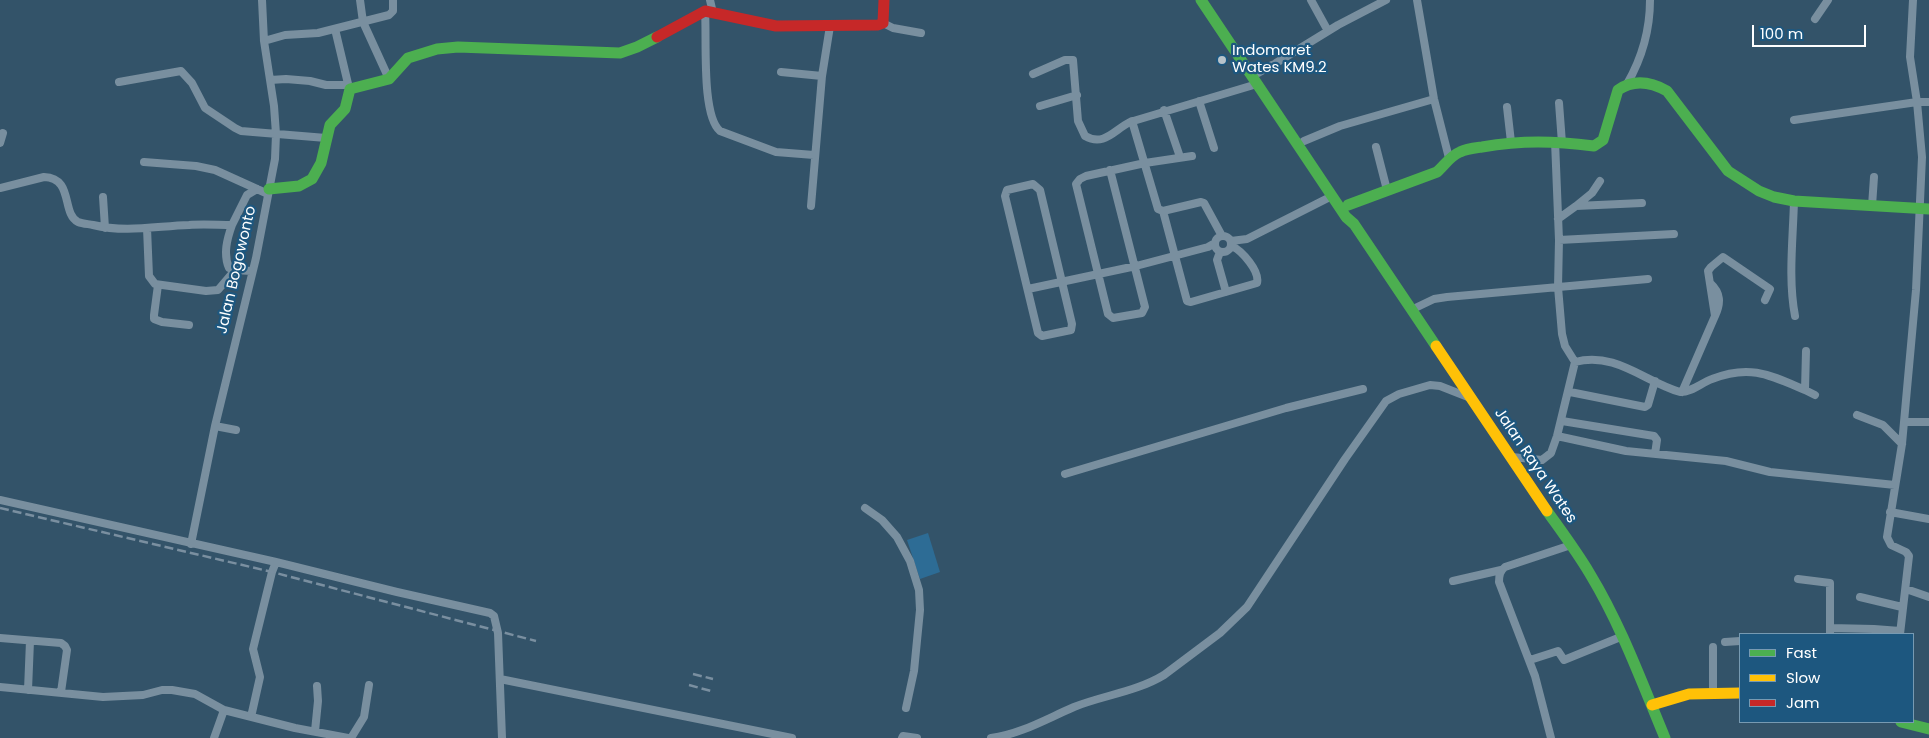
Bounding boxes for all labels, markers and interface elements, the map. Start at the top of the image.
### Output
scale bar [1754,15,1868,47]
text: 100 m [1760,23,1803,44]
place label: Indomaret Wates KM9.2 [1232,42,1326,77]
marker: Indomaret Wates KM9.2 [1216,54,1228,66]
street label: Jalan Bogowonto [214,204,260,336]
street label: Jalan Raya Wates [1490,405,1580,527]
legend [1739,633,1914,723]
text: Fast [1786,642,1817,663]
text: Slow [1786,667,1820,688]
text: Jam [1786,692,1820,713]

